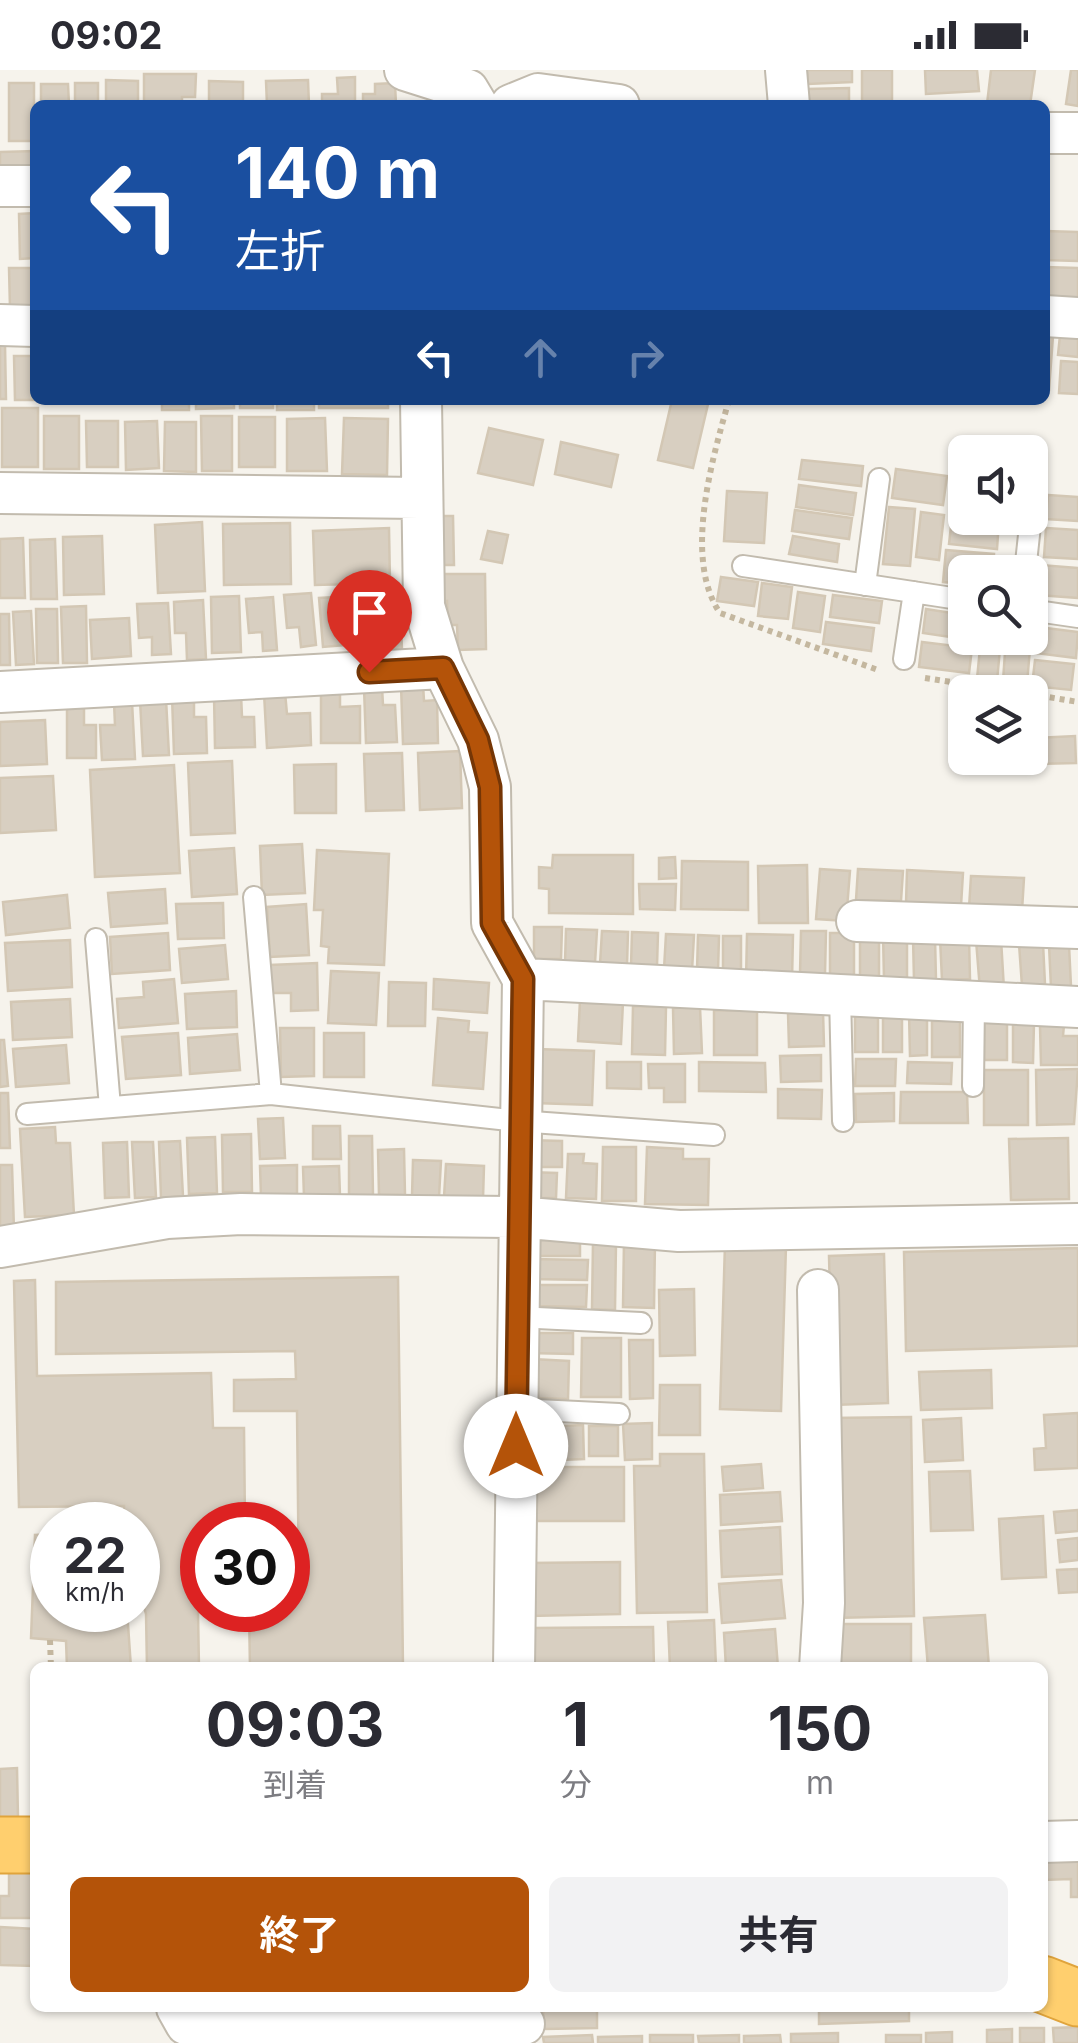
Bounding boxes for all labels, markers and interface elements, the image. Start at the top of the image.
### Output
text: 09:02 [50,12,163,58]
text: 140 m [235,130,440,215]
icon: left [70,140,200,270]
text: 左折 [235,223,325,278]
icon: left [408,330,463,385]
icon: ahead [513,330,568,385]
icon: right [618,330,673,385]
map controls [948,435,1048,775]
button: sound [948,435,1048,535]
button: search [948,555,1048,655]
pin [327,570,412,673]
icon: arrive [342,585,397,640]
button: layers [948,675,1048,775]
position arrow [464,1394,568,1498]
speed limit sign: 30 [180,1502,310,1632]
text: 22 [64,1525,127,1585]
text: km/h [65,1577,125,1607]
text: 09:03 [206,1688,384,1760]
text: 1 [563,1688,589,1760]
text: 150 [768,1692,872,1764]
text: m [806,1763,834,1802]
text: 到着 [263,1765,327,1804]
text: 分 [560,1765,592,1804]
button: 終了 [70,1877,529,1992]
button: 共有 [549,1877,1008,1992]

